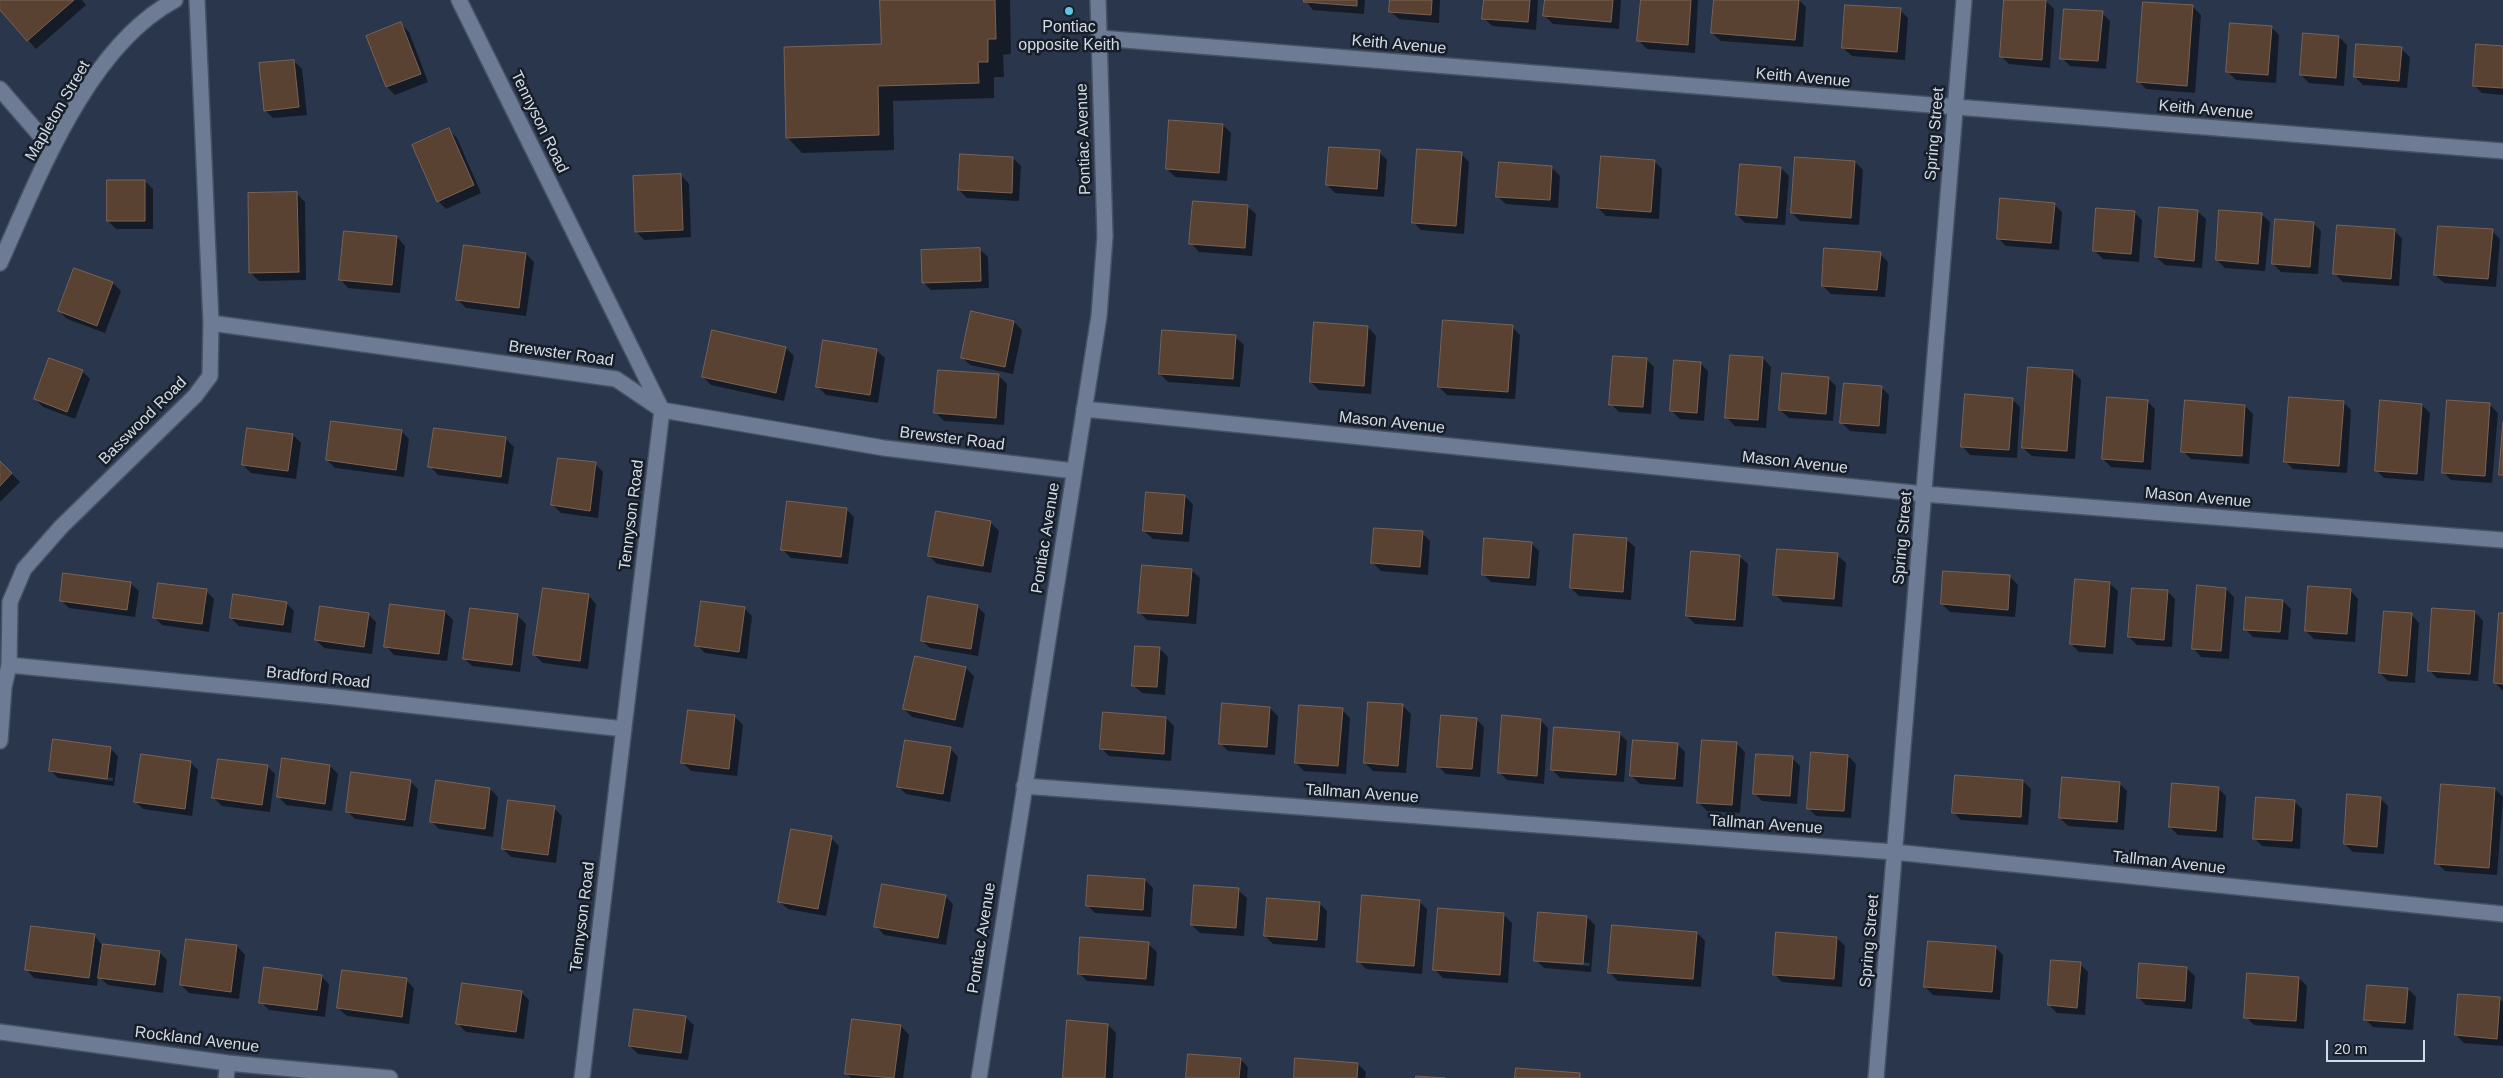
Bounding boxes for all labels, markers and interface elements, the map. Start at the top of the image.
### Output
marker: Pontiac opposite Keith [1063,5,1075,17]
place label: Pontiac opposite Keith [1018,18,1120,56]
street label: Keith Avenue [1351,31,1447,59]
street label: Mapleton Street [21,57,95,165]
street label: Keith Avenue [1755,64,1851,92]
street label: Tennyson Road [506,68,572,176]
street label: Pontiac Avenue [1072,83,1096,195]
street label: Spring Street [1921,87,1949,181]
street label: Keith Avenue [2158,96,2254,124]
street label: Brewster Road [507,337,615,371]
street label: Basswood Road [95,373,191,469]
street label: Mason Avenue [1338,408,1446,438]
street label: Brewster Road [898,423,1006,455]
street label: Mason Avenue [1741,448,1849,478]
street label: Tennyson Road [616,459,648,571]
street label: Pontiac Avenue [1028,481,1064,595]
street label: Mason Avenue [2144,484,2252,512]
street label: Spring Street [1889,491,1917,585]
street label: Bradford Road [265,663,371,693]
street label: Tallman Avenue [1305,780,1419,808]
street label: Tallman Avenue [1709,811,1823,839]
street label: Tallman Avenue [2112,848,2226,878]
street label: Tennyson Road [567,861,599,973]
street label: Pontiac Avenue [964,881,1000,995]
street label: Spring Street [1856,894,1884,988]
street label: Rockland Avenue [134,1023,260,1057]
scale bar [2328,1030,2427,1062]
text: 20 m [2334,1040,2367,1057]

